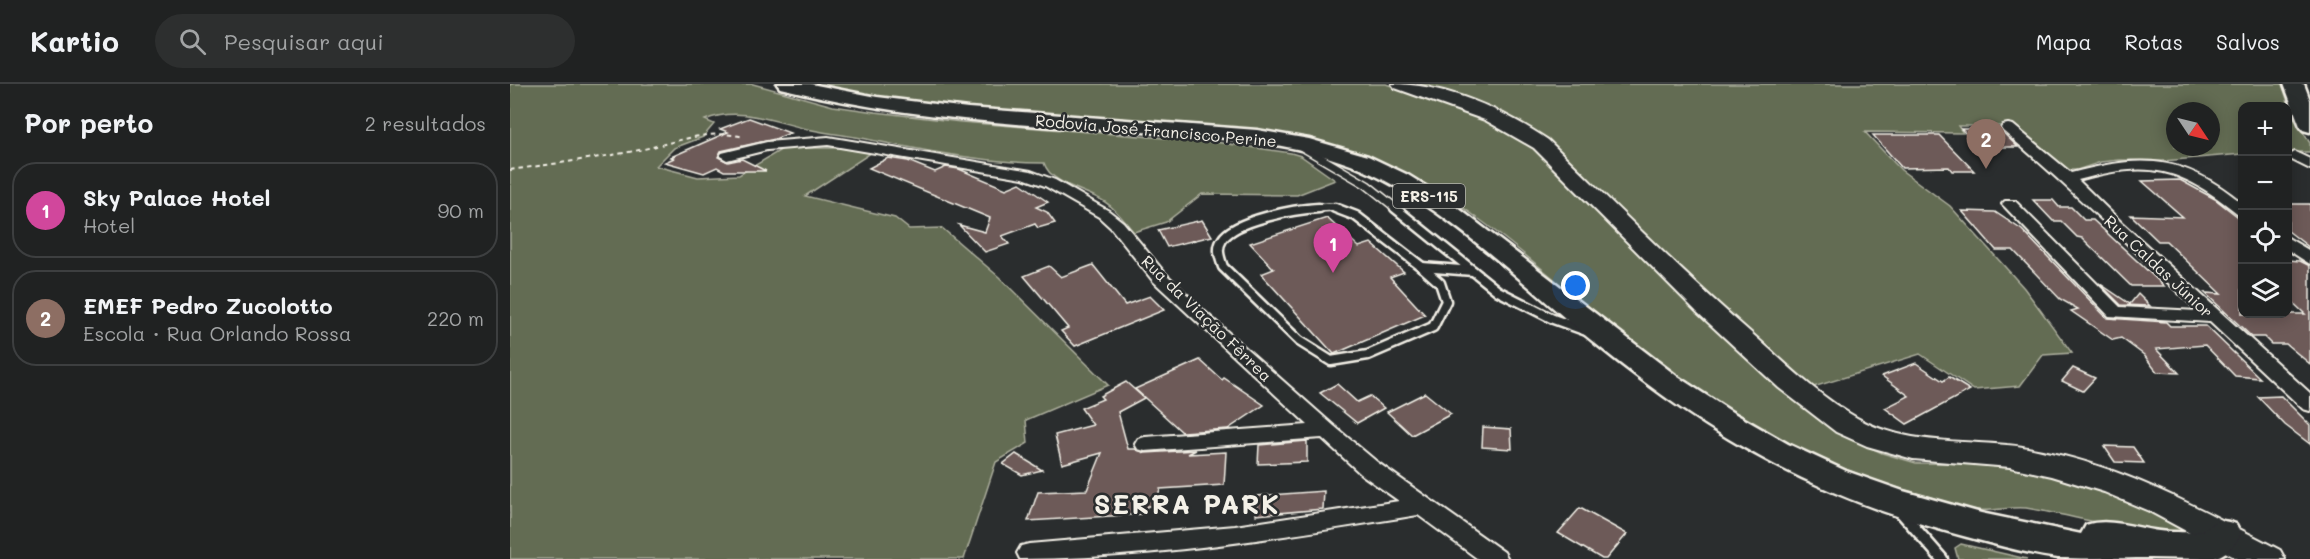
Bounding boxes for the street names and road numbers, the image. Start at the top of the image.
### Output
street label: Rodovia José Francisco Perine [1034,109,1278,151]
road number: ERS-115 [1393,184,1465,208]
street label: Rua Caldas Júnior [2100,210,2218,322]
street label: Rua da Viação Fêrrea [1137,250,1277,386]

